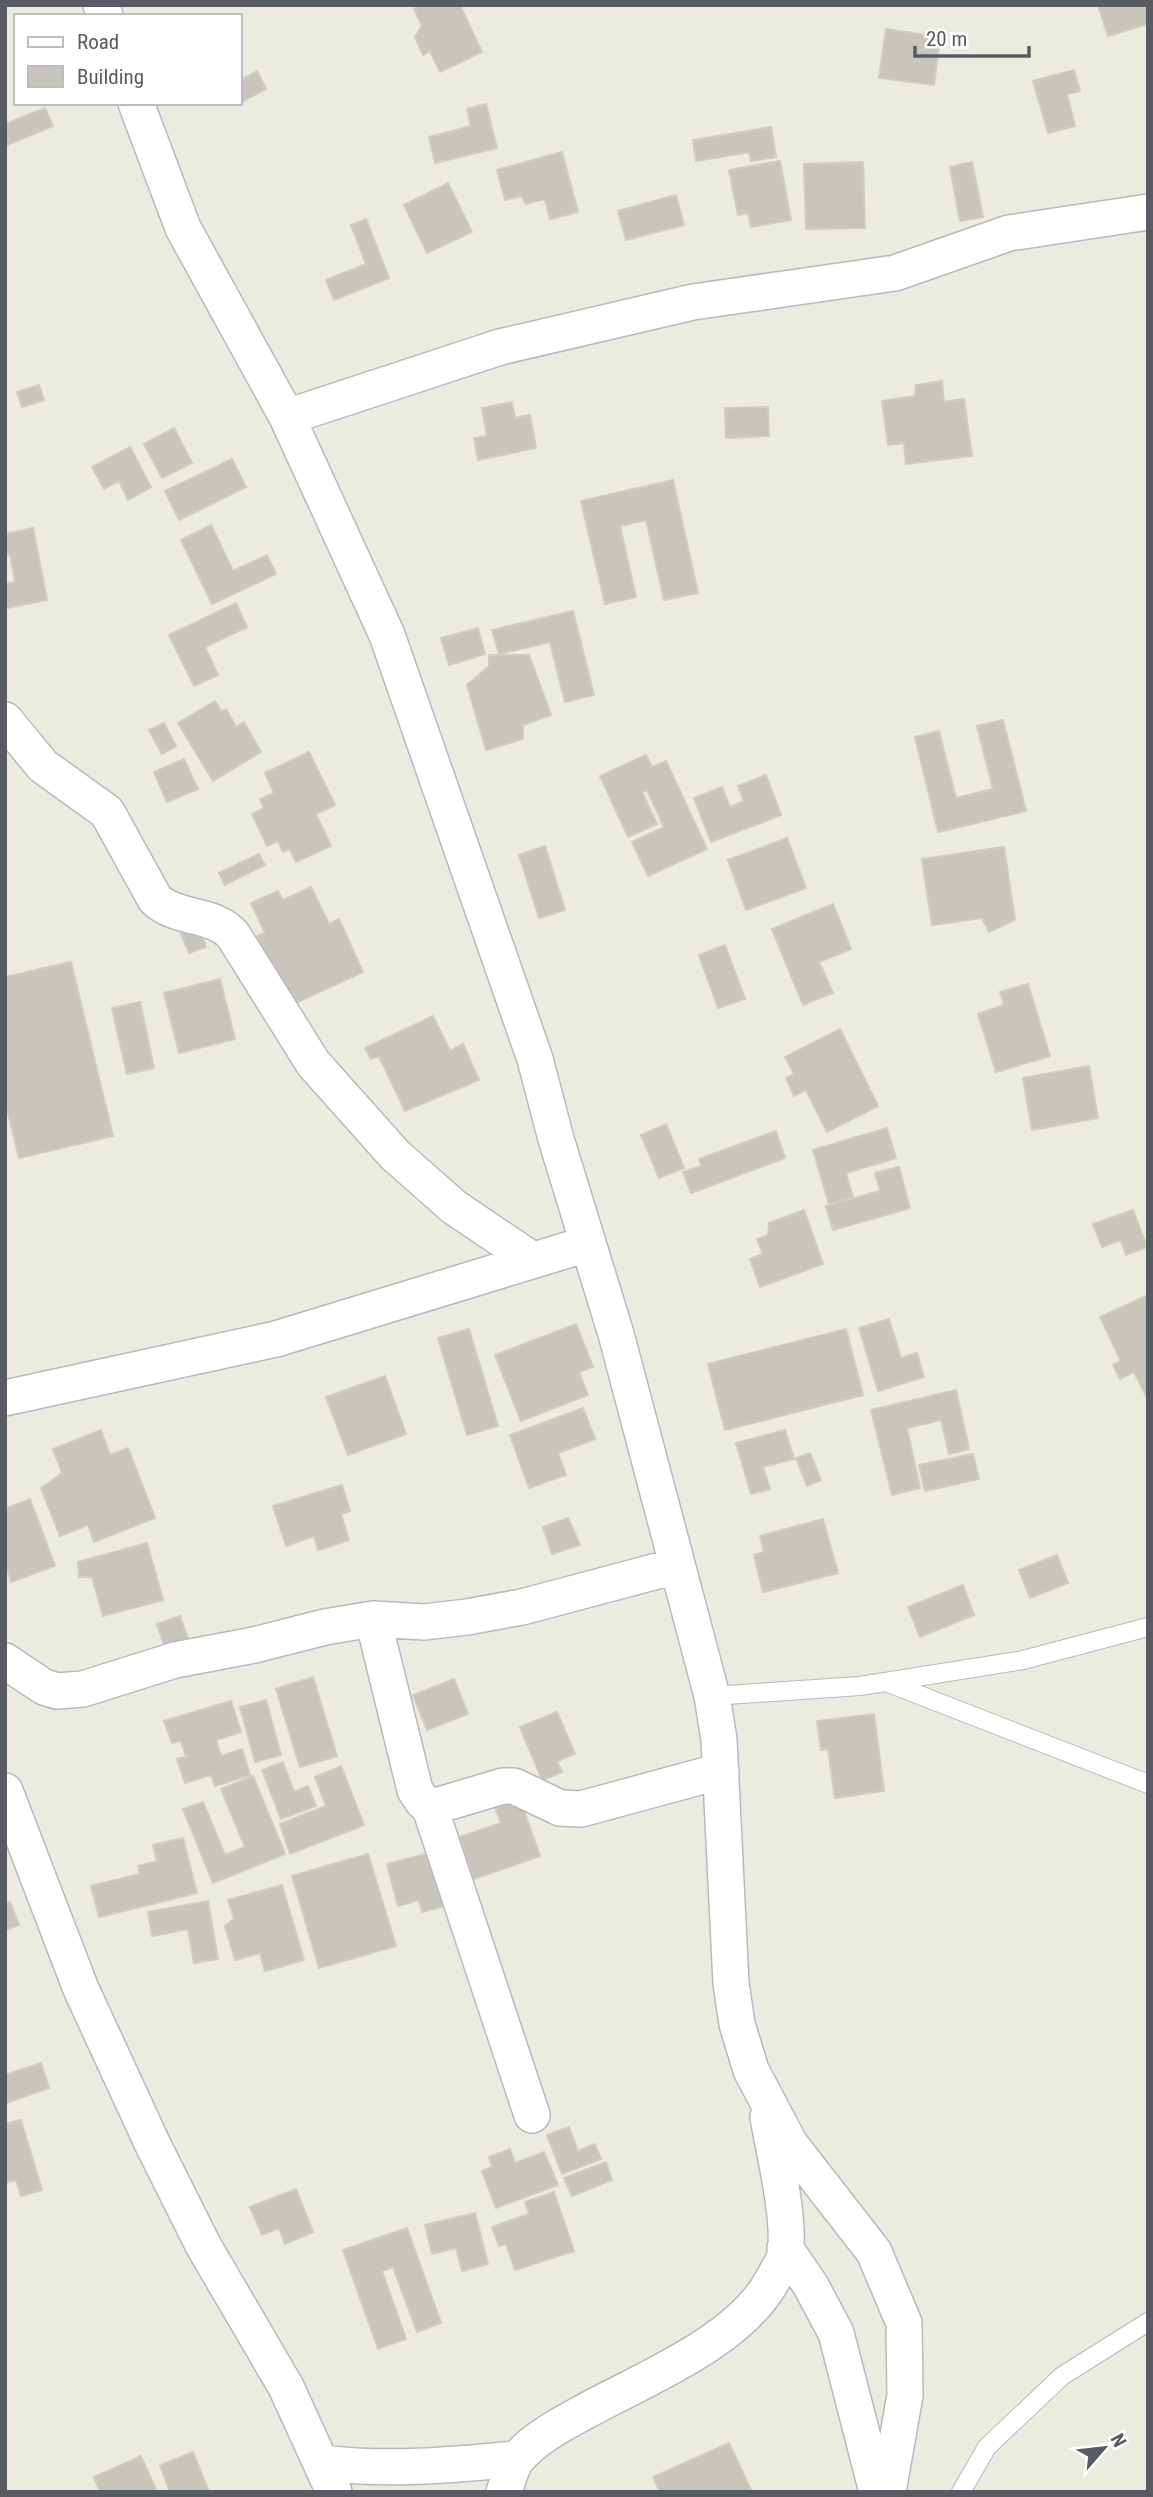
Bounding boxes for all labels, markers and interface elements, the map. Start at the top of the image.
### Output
legend [14,14,242,105]
scale bar [915,14,1029,58]
text: 20 m [926,27,967,51]
text: Road [77,30,119,54]
text: Building [77,65,144,89]
north arrow [1069,2413,1139,2483]
text: N [1106,2430,1131,2451]

